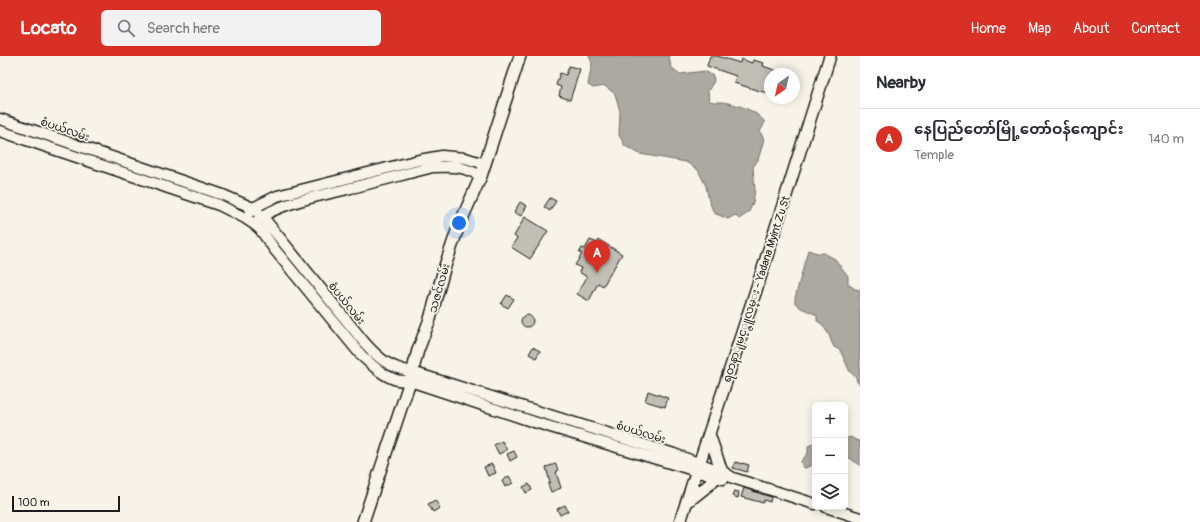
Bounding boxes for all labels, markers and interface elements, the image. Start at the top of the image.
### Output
search box [101,10,381,46]
text: Locato [20,16,77,40]
icon: search [115,17,137,39]
text: Search here [147,19,220,38]
text: Home [971,20,1006,37]
text: Map [1028,20,1051,37]
text: About [1073,20,1109,37]
text: Contact [1131,20,1180,37]
north arrow [764,68,800,104]
text: Nearby [876,72,925,93]
street label: စံပယ်လမ်း [39,114,92,144]
text: နေပြည်တော်မြို့တော်ဝန်ကျောင်း [914,120,1123,139]
text: A [885,131,893,147]
text: 140 m [1148,131,1184,147]
text: Temple [914,147,954,163]
street label: ရတနာျမင့္ဇူလမ္း - Yadana Myint Zu St [720,194,795,385]
your location [449,213,469,233]
pin: A [584,240,610,273]
street label: သဇင်လမ်း [425,262,453,314]
street label: စံပယ်လမ်း [326,279,369,327]
map controls [812,402,848,510]
button: + [812,402,848,438]
street label: စံပယ်လမ်း [615,418,668,446]
button: − [812,438,848,474]
button: layers [812,474,848,510]
scale bar [12,494,120,513]
text: 100 m [18,496,49,509]

